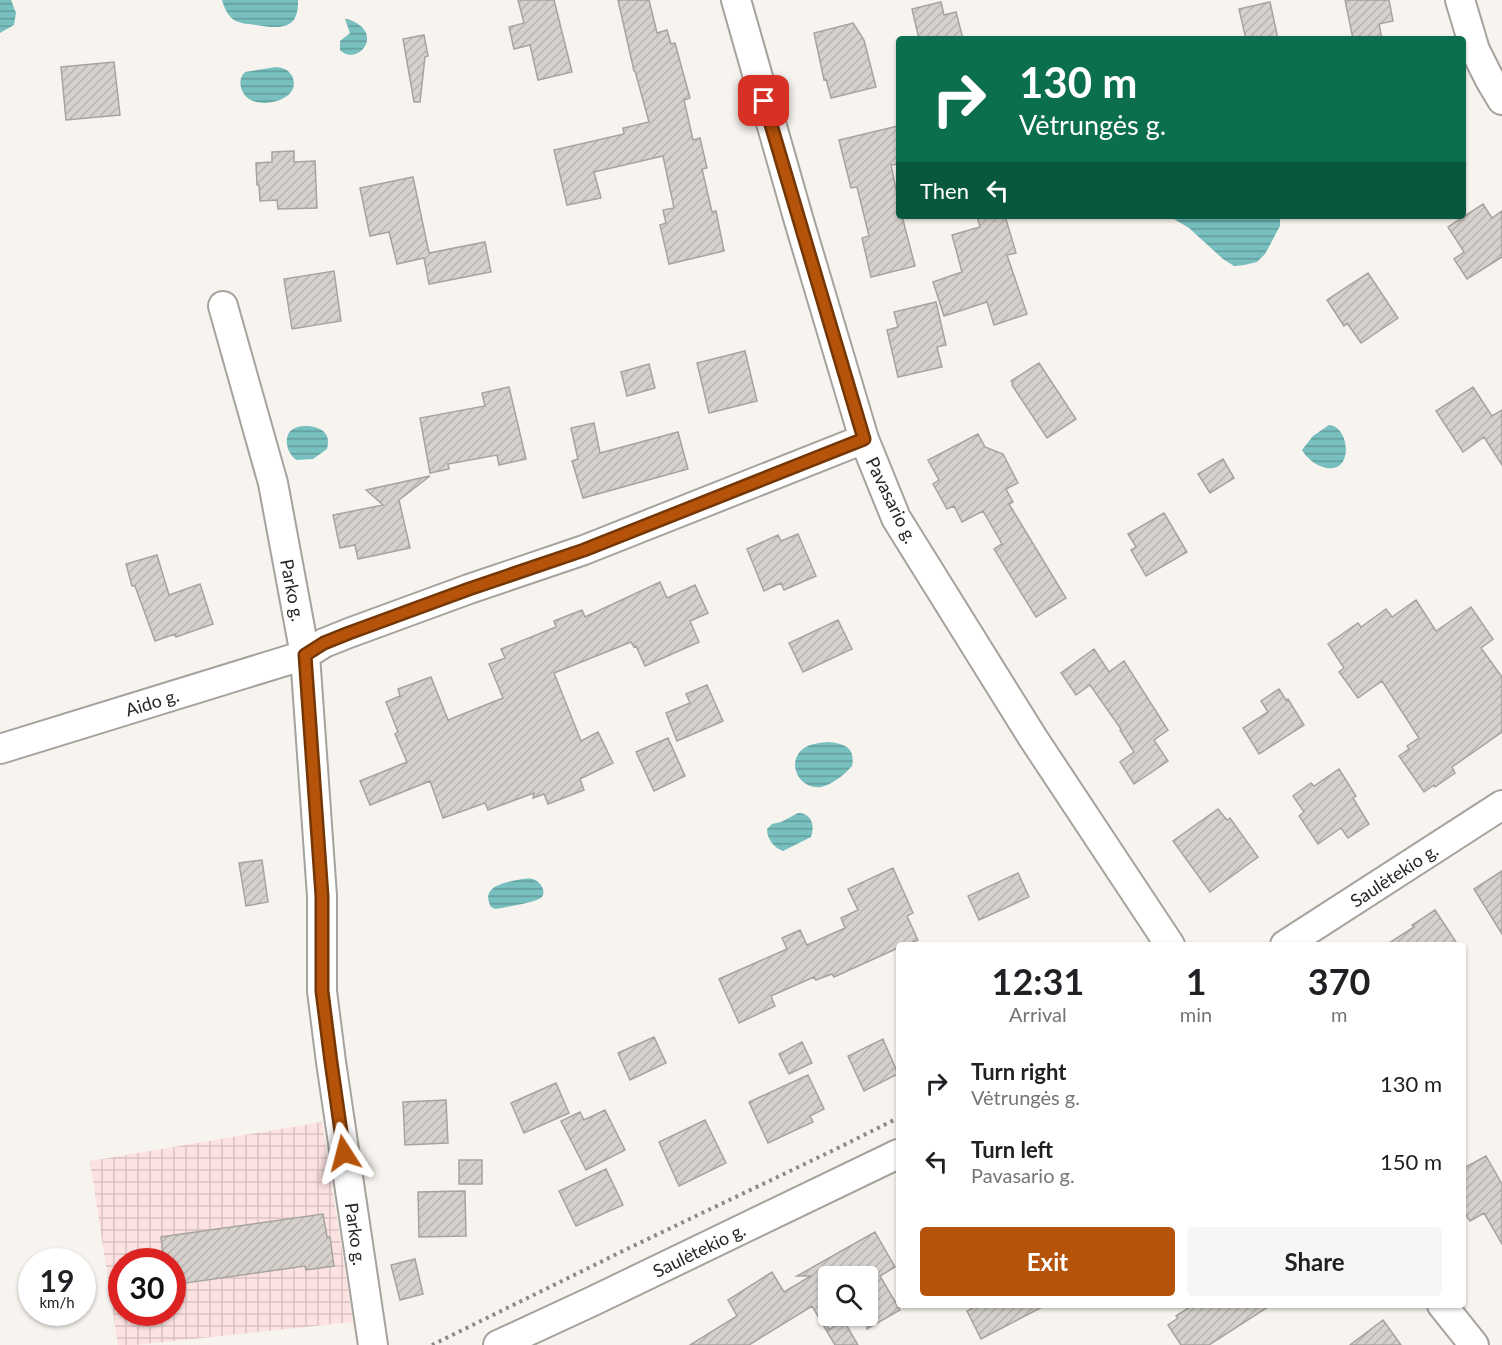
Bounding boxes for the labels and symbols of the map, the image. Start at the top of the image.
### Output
pin [738,75,789,126]
street label: Pavasario g. [862,453,922,547]
street label: Parko g. [276,557,310,623]
street label: Aido g. [122,683,182,721]
street label: Saulėtekio g. [1346,839,1442,911]
position arrow [312,1121,376,1185]
street label: Parko g. [341,1201,371,1267]
street label: Saulėtekio g. [649,1218,749,1282]
speed limit sign: 30 [108,1248,186,1326]

